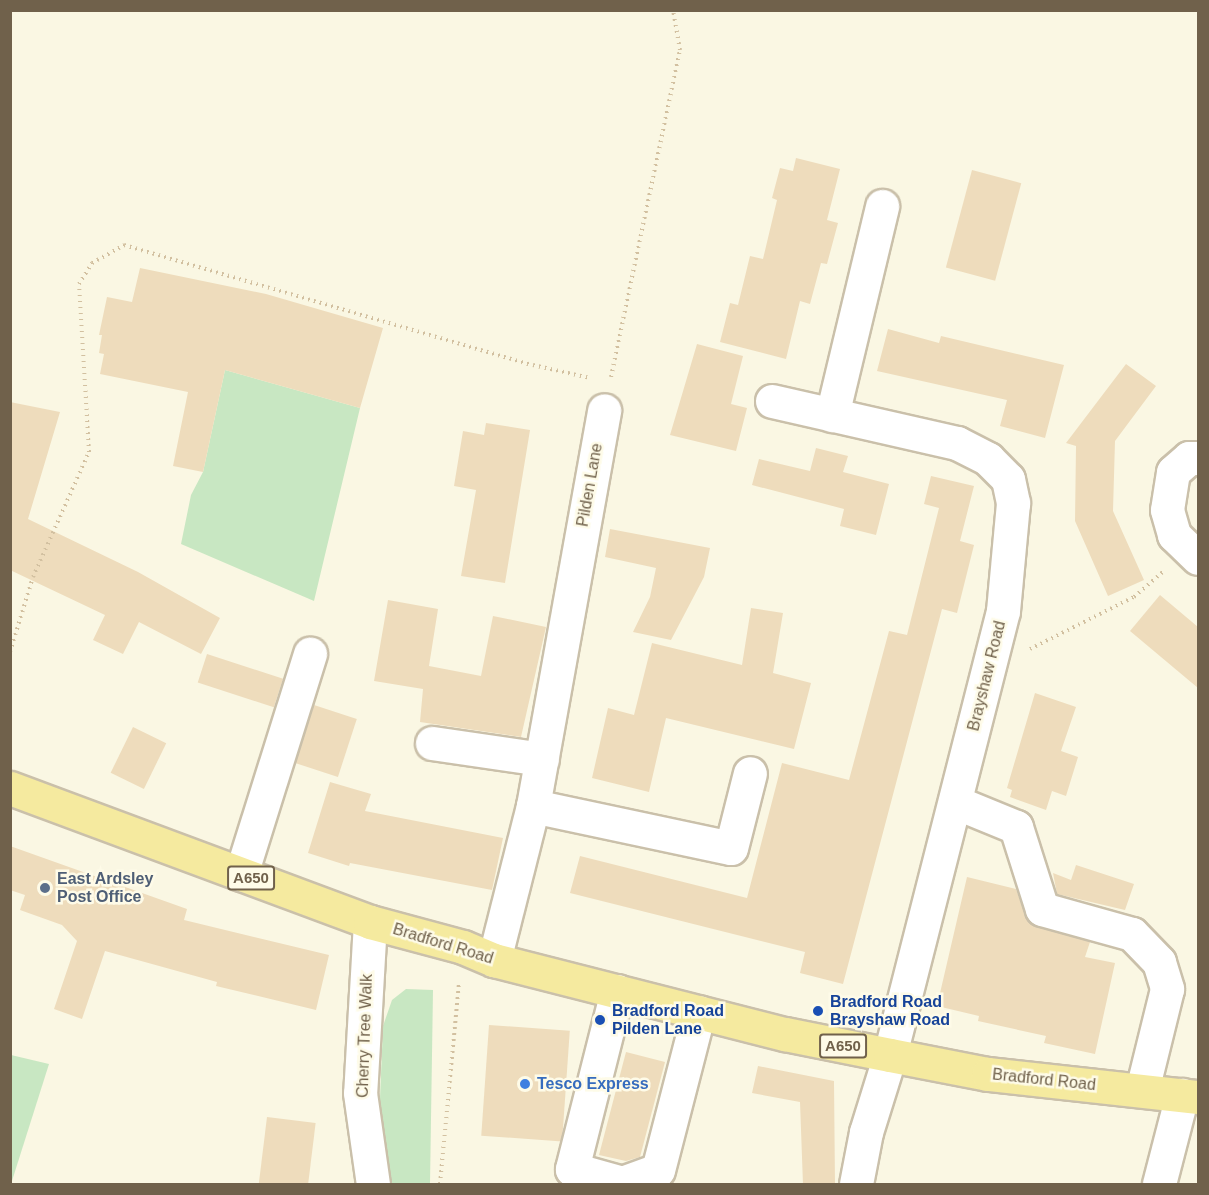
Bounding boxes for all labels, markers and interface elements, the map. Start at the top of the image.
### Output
street label: Pilden Lane [573,442,607,528]
street label: Brayshaw Road [964,619,1010,733]
road number: A650 [227,866,275,890]
place label: East Ardsley Post Office [57,869,154,907]
marker: East Ardsley Post Office [38,881,52,895]
street label: Bradford Road [390,920,496,968]
street label: Cherry Tree Walk [353,974,377,1098]
place label: Bradford Road Brayshaw Road [830,992,950,1030]
place label: Bradford Road Pilden Lane [612,1001,724,1039]
marker: Bradford Road Brayshaw Road [811,1004,825,1018]
marker: Bradford Road Pilden Lane [593,1013,607,1027]
road number: A650 [819,1034,867,1058]
street label: Bradford Road [991,1065,1097,1095]
place label: Tesco Express [537,1074,649,1094]
marker: Tesco Express [518,1077,532,1091]

